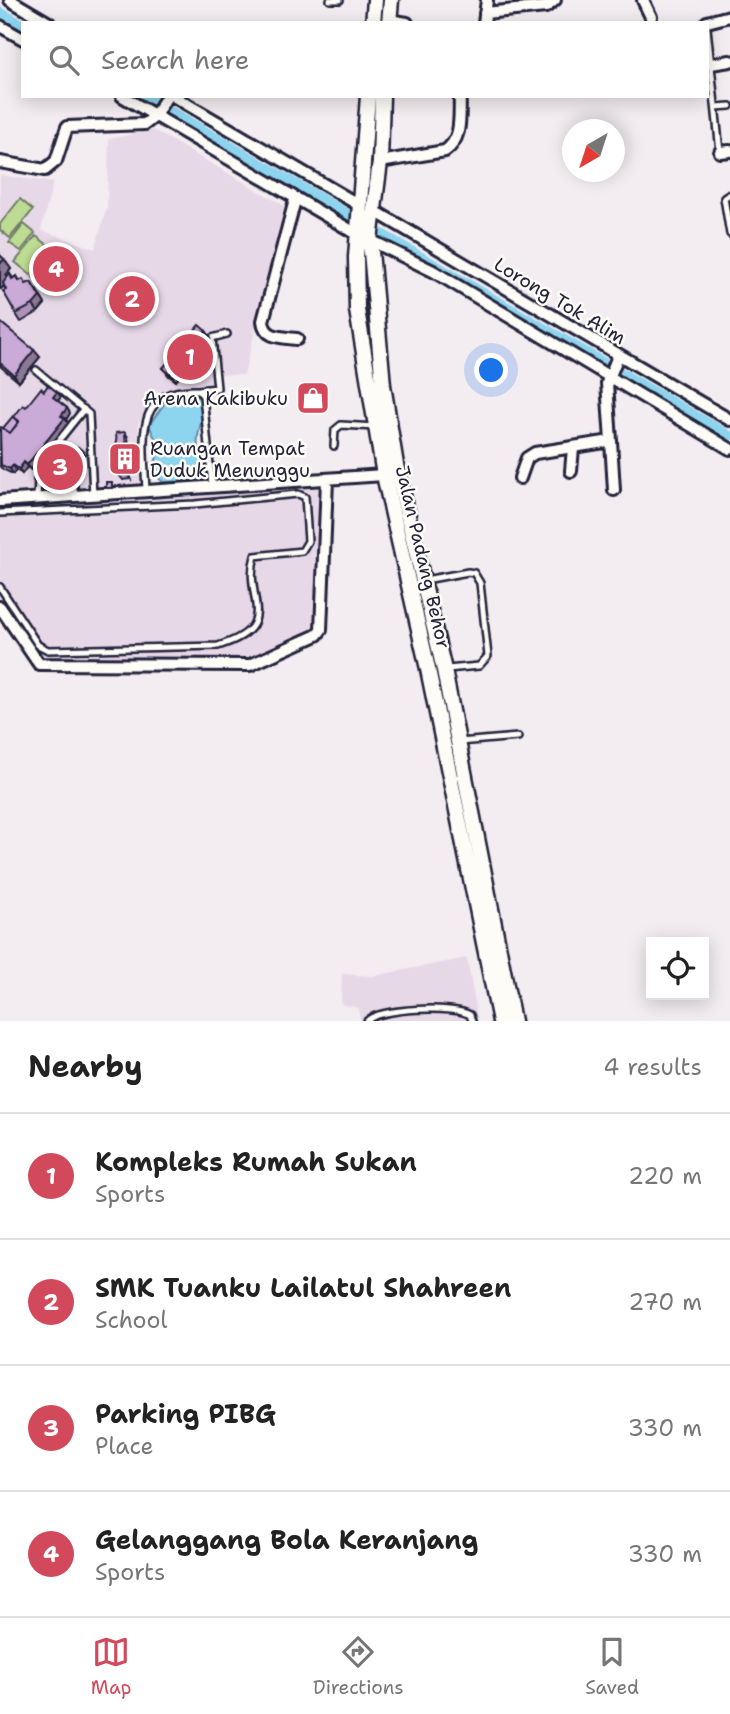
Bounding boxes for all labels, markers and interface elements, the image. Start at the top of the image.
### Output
search box [21,21,709,98]
icon: search [45,41,83,79]
text: Search here [101,42,250,77]
north arrow [562,119,625,182]
pin: 4 [33,243,79,295]
street label: Lorong Tok Alim [490,252,630,350]
pin: 2 [109,273,155,325]
pin: 1 [167,331,213,383]
your location [474,353,508,387]
shop icon: Arena Kakibuku [294,379,332,417]
place label: Arena Kakibuku [143,386,288,411]
place label: Ruangan Tempat Duduk Menunggu [150,436,310,483]
building icon: Ruangan Tempat Duduk Menunggu [106,440,144,478]
pin: 3 [37,441,83,493]
street label: Jalan Padang Behor [390,463,456,651]
map controls [646,937,709,1000]
button: locate [646,937,709,1000]
text: Nearby [28,1046,143,1087]
text: 4 results [603,1052,702,1082]
text: Kompleks Rumah Sukan [95,1144,417,1179]
text: 1 [46,1161,56,1191]
text: 220 m [628,1161,702,1191]
text: Sports [95,1179,166,1209]
text: SMK Tuanku Lailatul Shahreen [95,1270,511,1305]
text: 2 [43,1287,59,1317]
text: 270 m [628,1287,702,1317]
text: School [95,1305,167,1335]
text: Parking PIBG [95,1396,276,1431]
text: 3 [43,1413,59,1443]
text: 330 m [628,1413,702,1443]
text: Place [95,1431,154,1461]
text: Gelanggang Bola Keranjang [95,1522,478,1557]
text: 4 [43,1539,59,1569]
text: 330 m [628,1539,702,1569]
text: Sports [95,1557,166,1587]
tab: Map [91,1633,131,1700]
tab: Directions [313,1633,404,1700]
tab: Saved [585,1633,639,1700]

